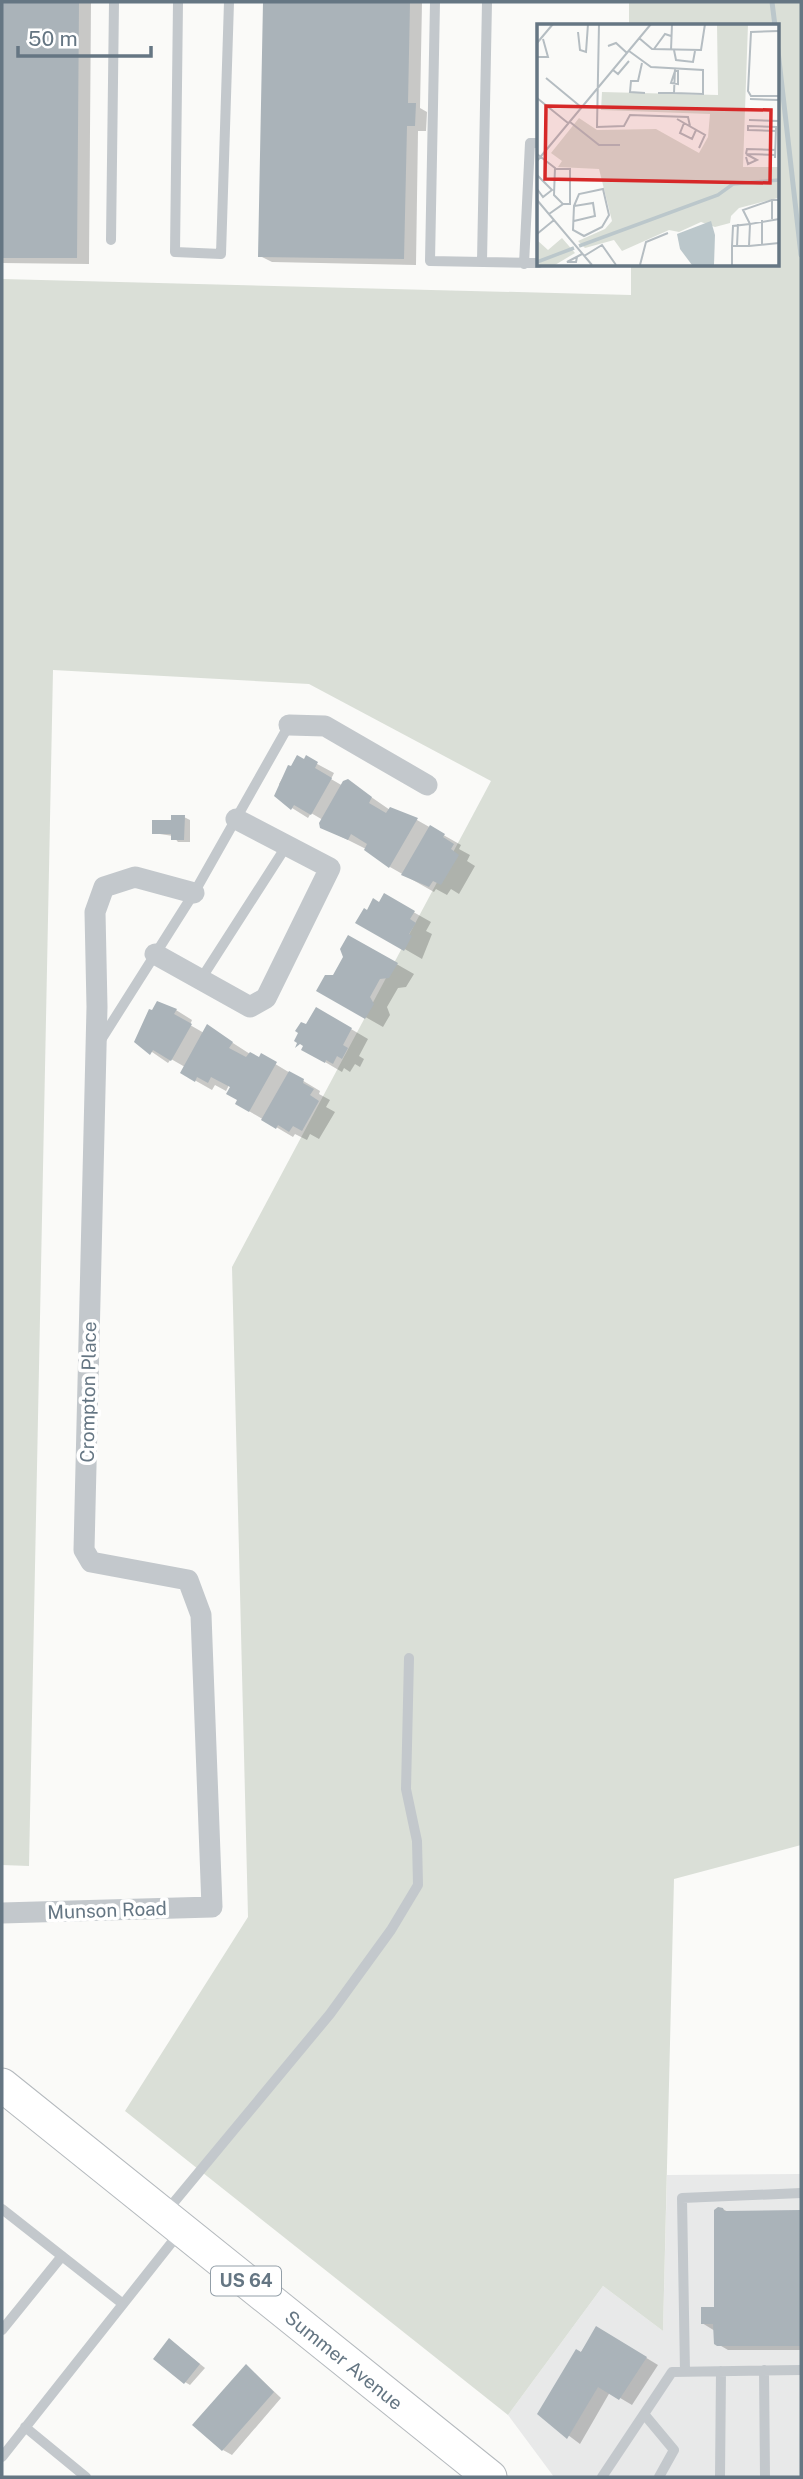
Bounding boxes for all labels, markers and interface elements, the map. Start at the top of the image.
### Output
scale bar [18,14,150,58]
inset map [537,24,778,266]
text: 50 m [28,26,78,51]
street label: Crompton Place [76,1321,100,1463]
street label: Munson Road [47,1897,167,1923]
road number: US 64 [211,2266,281,2295]
street label: Summer Avenue [281,2306,407,2414]

